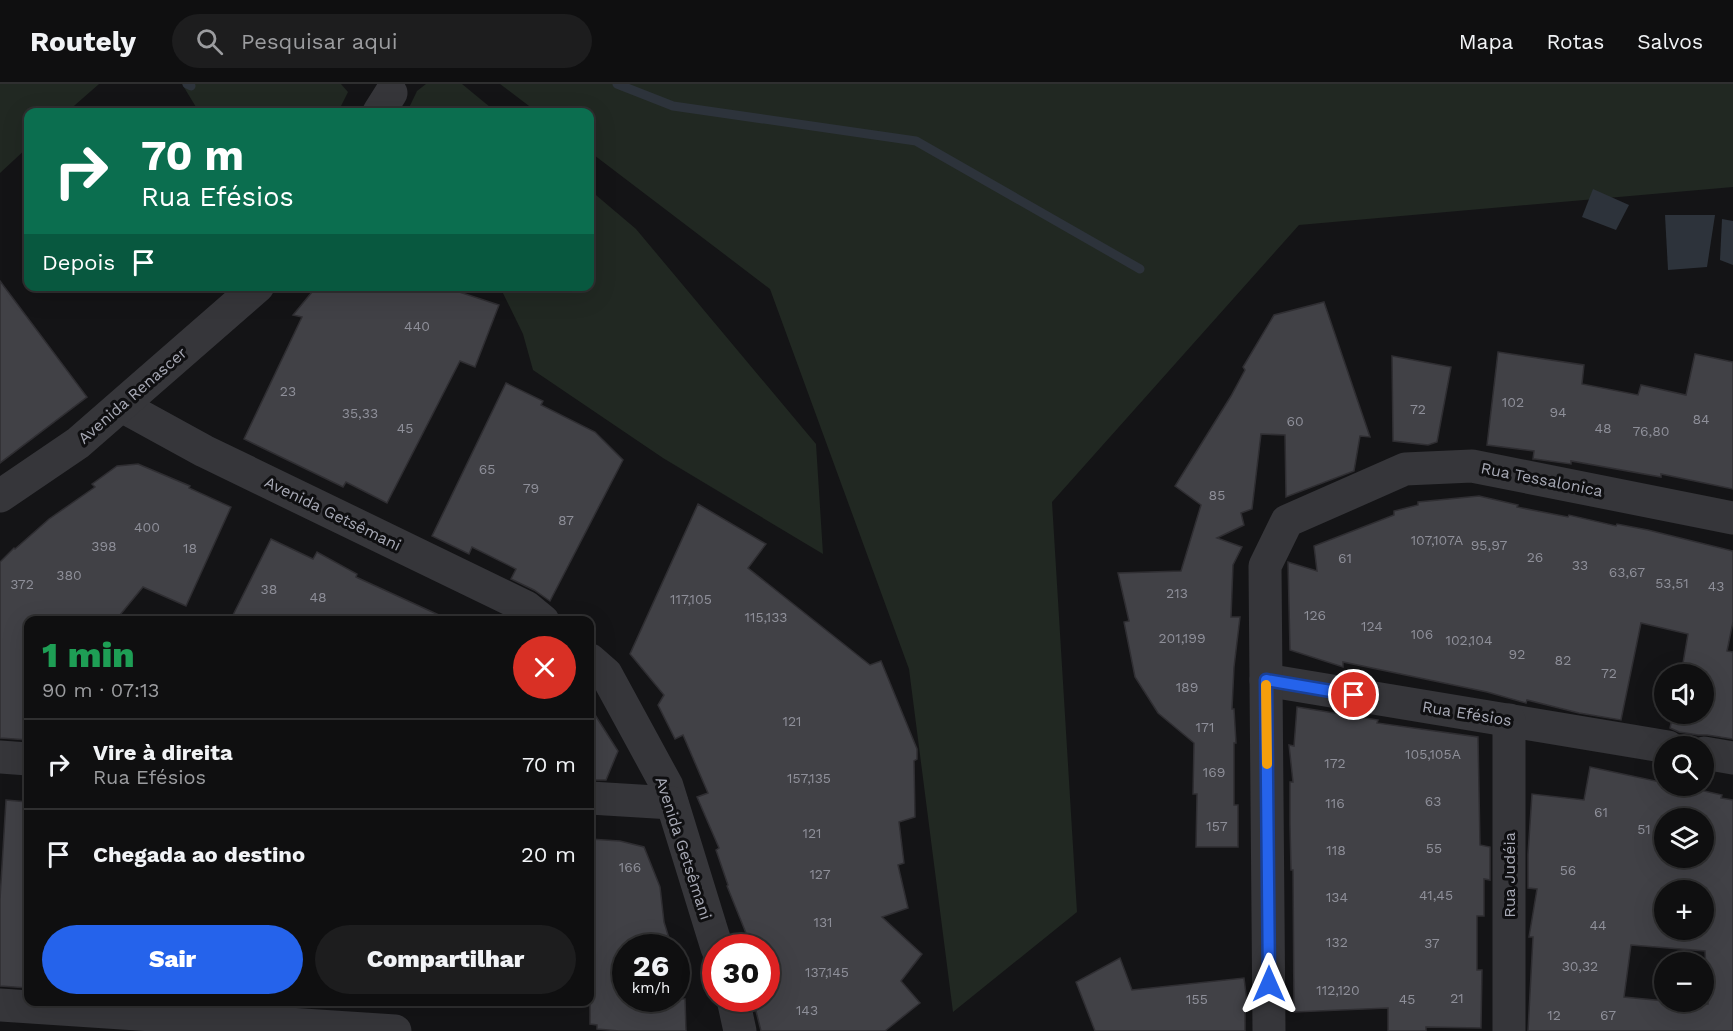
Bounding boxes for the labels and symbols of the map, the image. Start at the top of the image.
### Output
house number: 440 [404,318,430,334]
street label: Avenida Renascer [74,343,191,448]
house number: 23 [280,383,296,399]
house number: 102 [1502,394,1524,410]
house number: 72 [1410,401,1426,417]
house number: 94 [1549,404,1567,420]
house number: 35,33 [342,405,378,421]
house number: 84 [1692,411,1710,427]
house number: 60 [1286,413,1304,429]
house number: 45 [397,420,413,436]
house number: 48 [1594,420,1612,436]
house number: 76,80 [1632,423,1670,439]
street label: Rua Tessalonica [1479,458,1604,501]
house number: 65 [479,461,495,477]
street label: Avenida Getsêmani [262,472,404,555]
house number: 79 [523,480,539,496]
house number: 85 [1209,487,1225,503]
house number: 87 [558,512,574,528]
house number: 400 [134,519,160,535]
house number: 107,107A [1411,532,1463,548]
house number: 95,97 [1471,537,1508,553]
house number: 398 [91,538,117,554]
house number: 18 [183,540,197,556]
house number: 26 [1527,549,1543,565]
house number: 61 [1338,550,1352,566]
house number: 33 [1572,557,1588,573]
house number: 63,67 [1609,564,1645,580]
house number: 380 [56,567,82,583]
house number: 53,51 [1655,575,1689,591]
house number: 372 [10,576,34,592]
house number: 43 [1708,578,1724,594]
house number: 38 [261,581,277,597]
house number: 213 [1166,585,1188,601]
house number: 48 [309,589,327,605]
house number: 117,105 [670,591,712,607]
house number: 126 [1304,607,1326,623]
house number: 115,133 [745,609,787,625]
house number: 124 [1361,618,1383,634]
house number: 106 [1411,626,1433,642]
house number: 201,199 [1158,630,1206,646]
house number: 102,104 [1445,632,1493,648]
house number: 92 [1509,646,1525,662]
house number: 82 [1555,652,1571,668]
house number: 72 [1601,665,1617,681]
pin [1328,669,1379,720]
house number: 189 [1176,679,1198,695]
street label: Rua Efésios [1421,697,1513,730]
house number: 121 [782,713,802,729]
house number: 171 [1196,719,1214,735]
house number: 105,105A [1405,746,1461,762]
house number: 172 [1324,755,1346,771]
house number: 169 [1203,764,1225,780]
house number: 157,135 [787,770,831,786]
street label: Avenida Getsêmani [651,774,716,922]
house number: 63 [1425,793,1441,809]
house number: 116 [1325,795,1345,811]
house number: 61 [1594,804,1608,820]
house number: 157 [1206,818,1228,834]
house number: 51 [1637,821,1651,837]
house number: 121 [802,825,822,841]
street label: Rua Judéia [1500,832,1519,918]
house number: 55 [1426,840,1442,856]
house number: 118 [1326,842,1346,858]
house number: 166 [619,859,641,875]
house number: 56 [1560,862,1576,878]
house number: 127 [809,866,831,882]
house number: 41,45 [1419,887,1453,903]
house number: 134 [1326,889,1348,905]
house number: 131 [813,914,833,930]
house number: 44 [1589,917,1607,933]
speed limit sign: 30 [702,934,780,1012]
house number: 132 [1326,934,1348,950]
house number: 37 [1424,935,1440,951]
position arrow [1237,952,1301,1016]
house number: 30,32 [1562,958,1598,974]
house number: 137,145 [805,964,849,980]
house number: 112,120 [1316,982,1360,998]
house number: 21 [1450,990,1464,1006]
house number: 155 [1186,991,1208,1007]
house number: 45 [1399,991,1415,1007]
house number: 143 [796,1002,818,1018]
house number: 12 [1547,1007,1561,1023]
house number: 67 [1600,1007,1616,1023]

